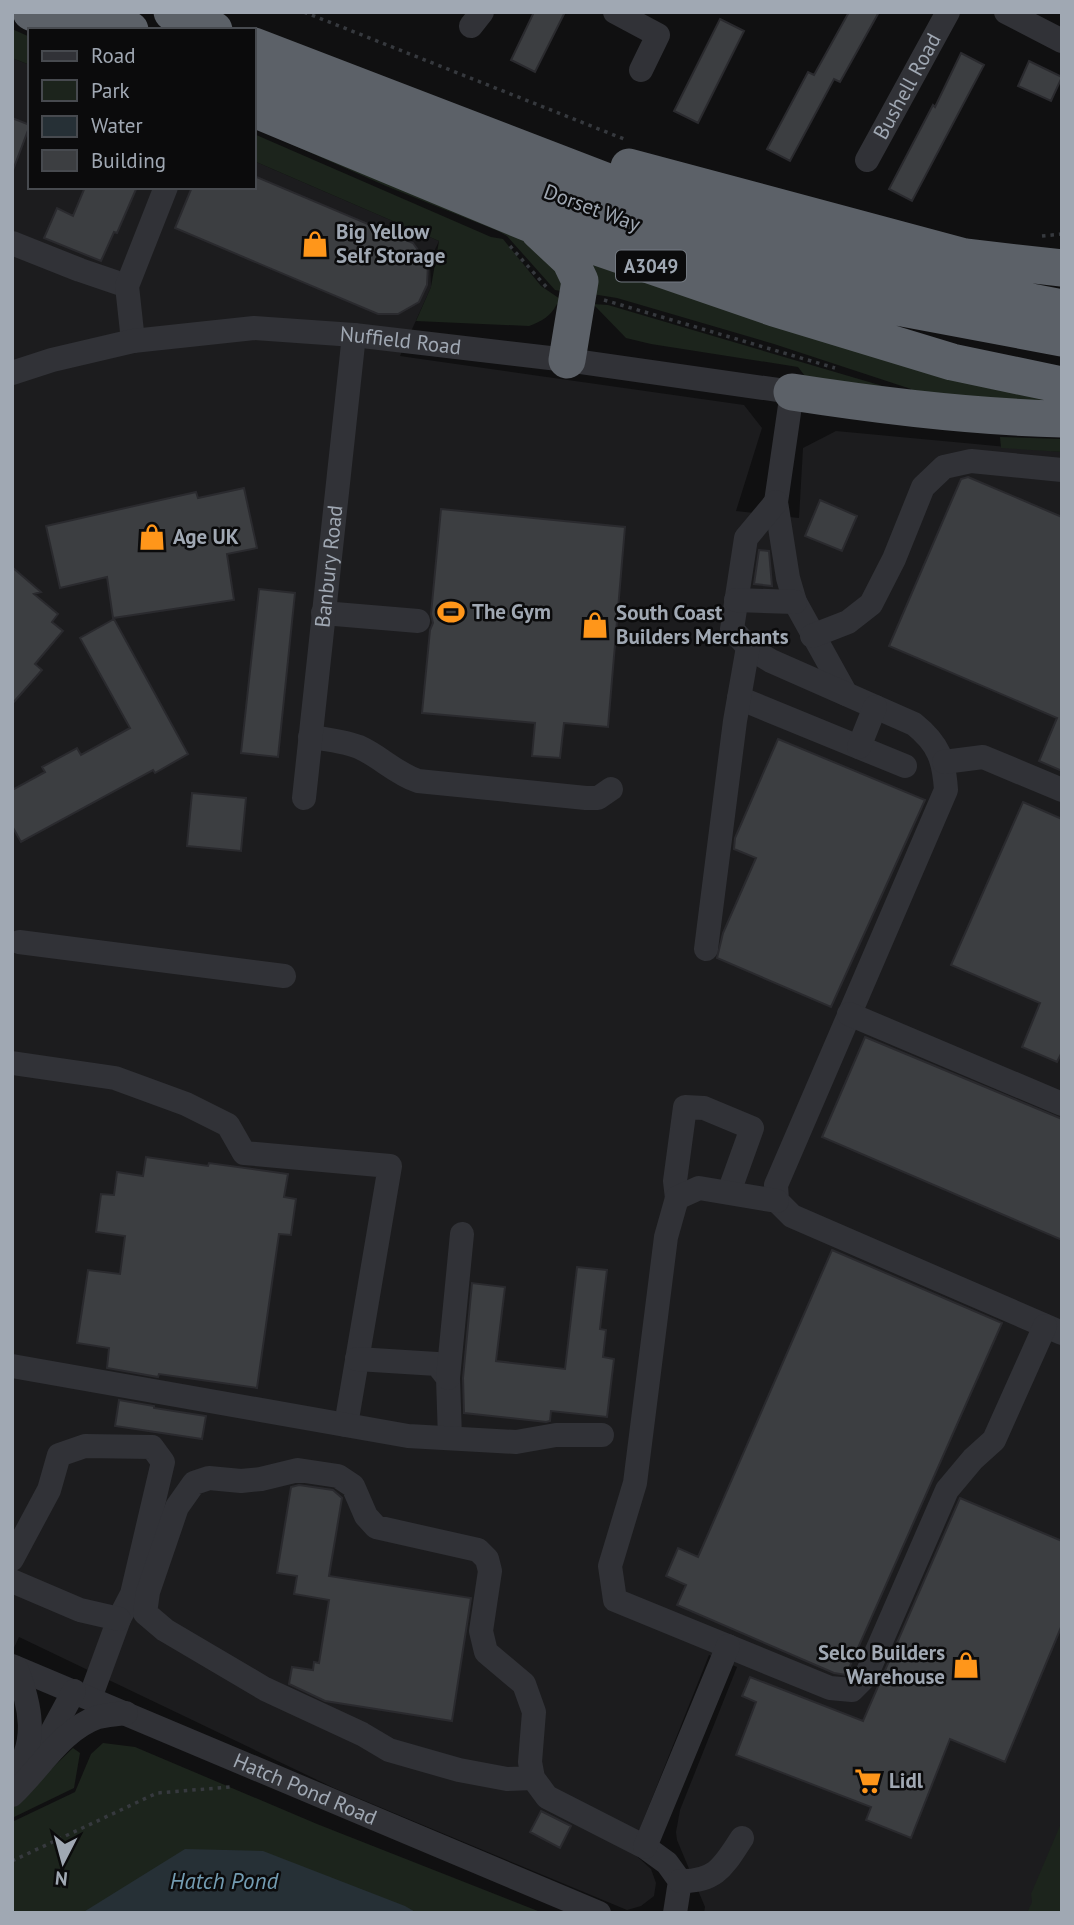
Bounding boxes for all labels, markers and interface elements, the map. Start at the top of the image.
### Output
legend [28,28,256,189]
street label: Bushell Road [867,28,947,144]
text: Road [91,42,135,69]
text: Park [91,77,130,104]
text: Water [91,112,143,139]
text: Building [91,147,166,174]
street label: Dorset Way [540,178,644,238]
place label: Big Yellow Self Storage [336,218,445,269]
shop icon: Big Yellow Self Storage [300,229,330,259]
road number: A3049 [616,250,686,282]
street label: Nuffield Road [339,320,463,360]
street label: Banbury Road [308,504,349,629]
shop icon: Age UK [137,522,167,552]
place label: Age UK [173,523,239,550]
sports icon: The Gym [436,597,466,627]
place label: The Gym [472,598,551,625]
place label: South Coast Builders Merchants [616,599,789,650]
shop icon: South Coast Builders Merchants [580,610,610,640]
place label: Selco Builders Warehouse [818,1639,945,1690]
shop icon: Selco Builders Warehouse [951,1650,981,1680]
street label: Hatch Pond Road [229,1747,381,1831]
supermarket icon: Lidl [853,1766,883,1796]
place label: Lidl [889,1767,924,1794]
north arrow [28,1827,98,1897]
text: N [54,1866,69,1891]
water label: Hatch Pond [170,1866,280,1895]

